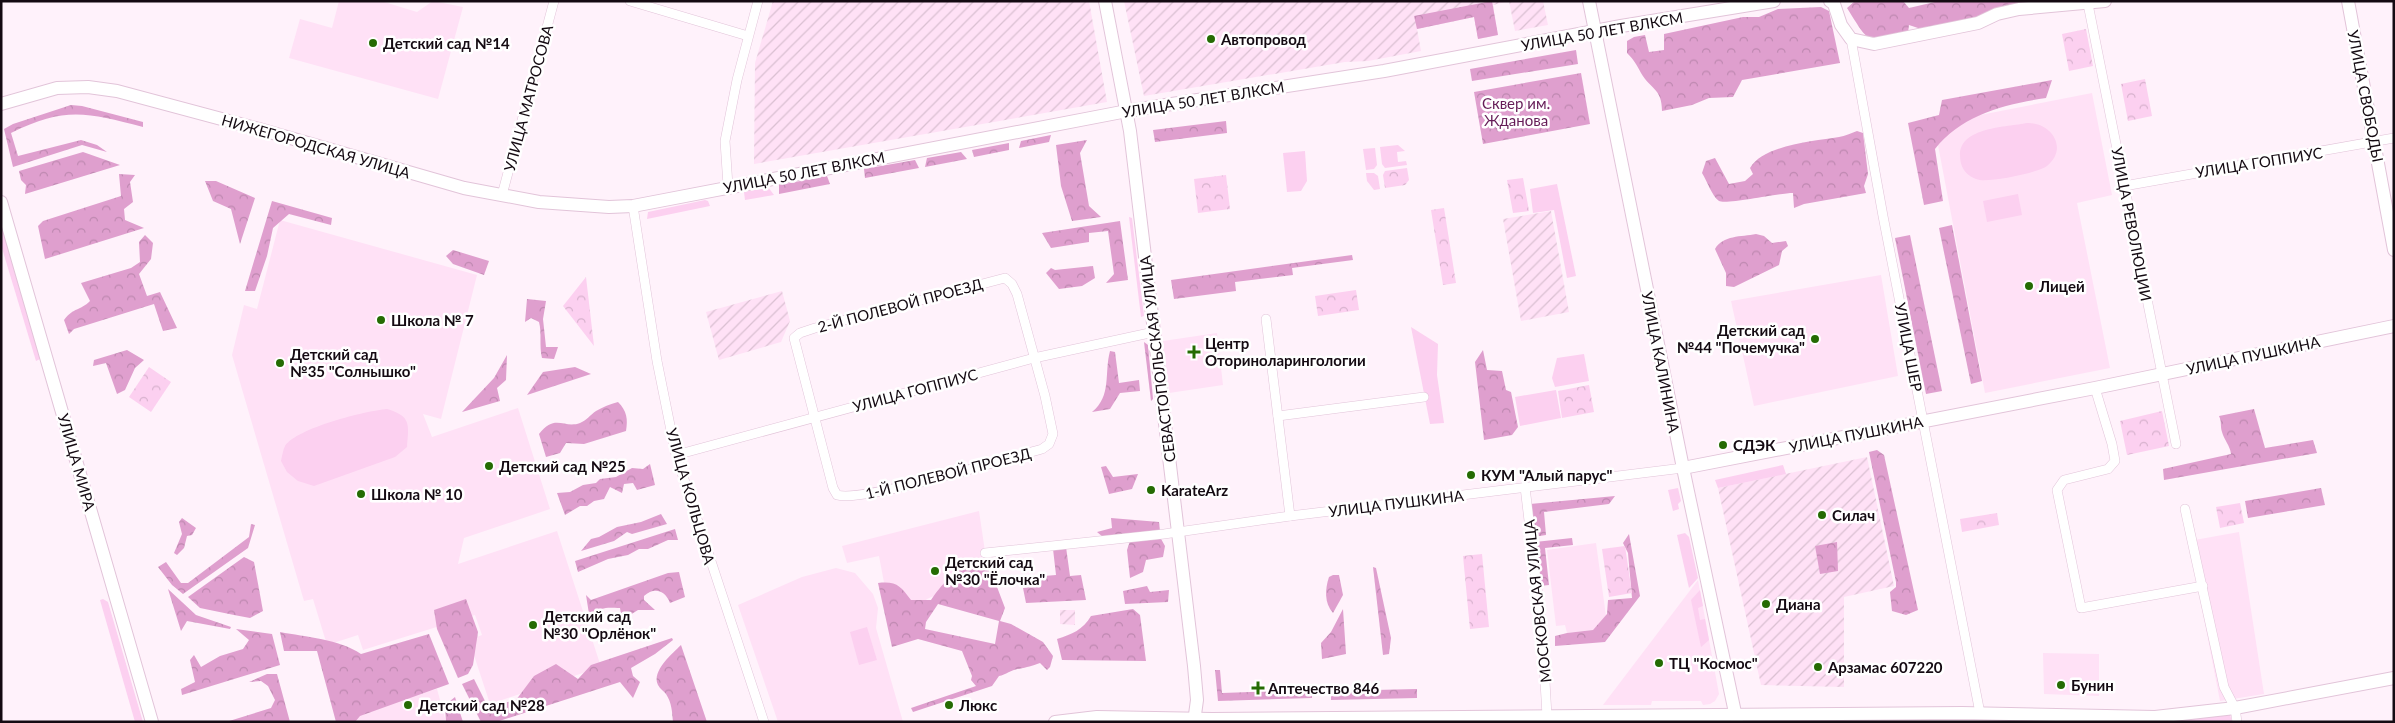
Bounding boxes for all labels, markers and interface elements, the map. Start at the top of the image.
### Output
street label: УЛИЦА 50 ЛЕТ ВЛКСМ [1520,8,1684,54]
street label: УЛИЦА МАТРОСОВА [500,22,556,173]
street label: УЛИЦА СВОБОДЫ [2344,28,2388,164]
place label: Автопровод [1220,30,1307,48]
marker: Автопровод [1205,33,1217,45]
place label: Детский сад №14 [383,34,510,52]
marker: Детский сад №14 [367,37,379,49]
street label: УЛИЦА 50 ЛЕТ ВЛКСМ [1121,77,1285,121]
park label: Сквер им. Жданова [1482,94,1550,129]
street label: НИЖЕГОРОДСКАЯ УЛИЦА [220,110,413,182]
street label: УЛИЦА ГОППИУС [2194,143,2324,181]
street label: УЛИЦА РЕВОЛЮЦИИ [2108,145,2156,303]
street label: УЛИЦА 50 ЛЕТ ВЛКСМ [722,148,886,196]
street label: СЕВАСТОПОЛЬСКАЯ УЛИЦА [1135,254,1179,463]
street label: 2-Й ПОЛЕВОЙ ПРОЕЗД [816,274,985,336]
place label: Лицей [2038,277,2085,295]
marker: Лицей [2023,280,2035,292]
street label: УЛИЦА КАЛИНИНА [1638,290,1684,435]
street label: УЛИЦА ШЕР [1892,301,1926,393]
place label: Школа № 7 [391,311,474,329]
marker: Школа № 7 [375,314,387,326]
place label: Детский сад №44 "Почемучка" [1677,321,1805,356]
street label: УЛИЦА ПУШКИНА [2185,332,2322,378]
marker: Детский сад №44 "Почемучка" [1809,333,1821,345]
place label: Центр Оториноларингологии [1205,334,1366,369]
place label: Детский сад №35 "Солнышко" [290,345,416,380]
marker: Центр Оториноларингологии [1187,345,1201,359]
marker: Детский сад №35 "Солнышко" [274,357,286,369]
street label: УЛИЦА ГОППИУС [851,365,979,415]
street label: УЛИЦА МИРА [55,411,100,514]
street label: УЛИЦА ПУШКИНА [1787,412,1925,456]
street label: УЛИЦА КОЛЬЦОВА [663,426,719,567]
place label: СДЭК [1733,436,1776,454]
marker: СДЭК [1717,439,1729,451]
street label: 1-Й ПОЛЕВОЙ ПРОЕЗД [863,444,1033,502]
place label: Детский сад №25 [499,457,626,475]
marker: Детский сад №25 [483,460,495,472]
place label: КУМ "Алый парус" [1481,466,1612,484]
marker: КУМ "Алый парус" [1465,469,1477,481]
place label: KarateArz [1161,481,1228,499]
marker: KarateArz [1145,484,1157,496]
place label: Школа № 10 [371,485,463,503]
street label: УЛИЦА ПУШКИНА [1327,486,1466,520]
marker: Школа № 10 [355,488,367,500]
place label: Силач [1832,506,1875,524]
marker: Силач [1816,509,1828,521]
street label: МОСКОВСКАЯ УЛИЦА [1519,518,1555,683]
place label: Детский сад №30 "Ёлочка" [945,553,1045,588]
marker: Детский сад №30 "Ёлочка" [929,565,941,577]
place label: Диана [1776,595,1821,613]
marker: Диана [1760,598,1772,610]
place label: Детский сад №30 "Орлёнок" [543,607,656,642]
marker: Детский сад №30 "Орлёнок" [527,619,539,631]
place label: ТЦ "Космос" [1669,654,1758,672]
marker: ТЦ "Космос" [1653,657,1665,669]
place label: Арзамас 607220 [1827,658,1943,676]
marker: Арзамас 607220 [1812,661,1824,673]
place label: Бунин [2071,676,2114,694]
place label: Аптечество 846 [1267,679,1379,697]
marker: Бунин [2055,679,2067,691]
marker: Аптечество 846 [1252,682,1264,694]
place label: Детский сад №28 [418,696,545,714]
place label: Люкс [958,696,997,714]
marker: Детский сад №28 [402,699,414,711]
marker: Люкс [943,699,955,711]

